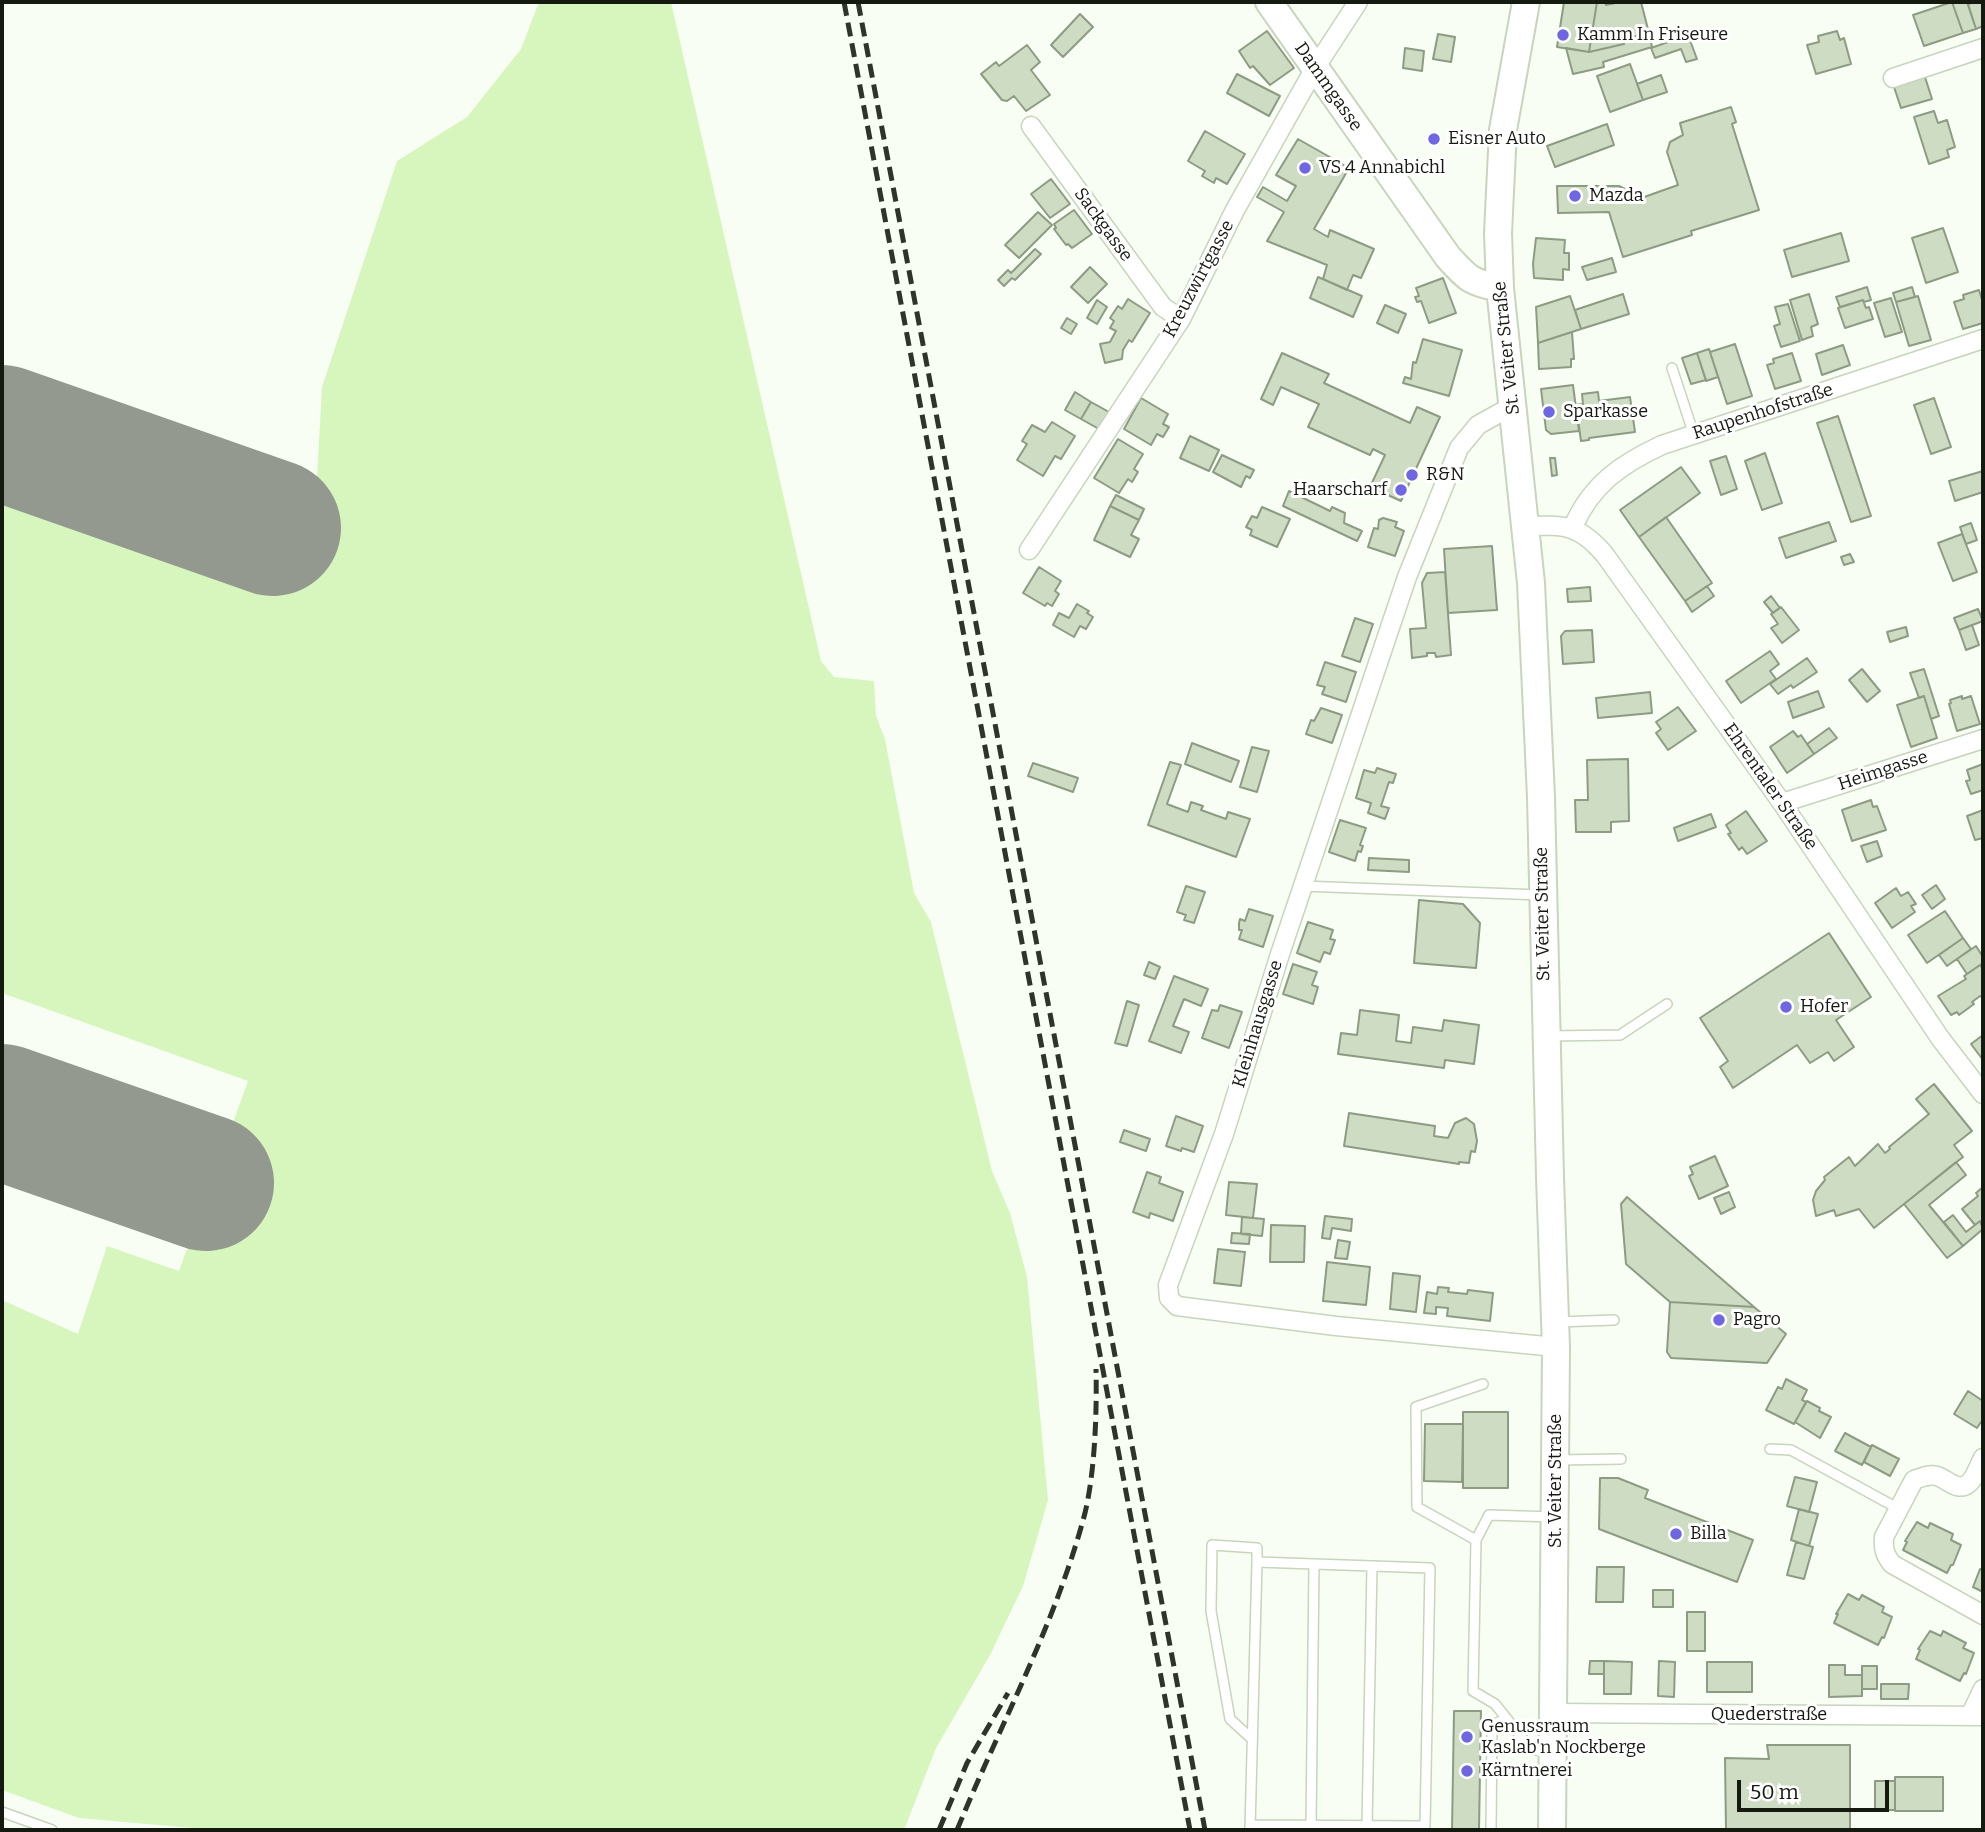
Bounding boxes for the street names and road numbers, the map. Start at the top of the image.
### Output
street label: Dammgasse [1289,38,1367,136]
street label: Sackgasse [1069,184,1137,266]
street label: Kreuzwirtgasse [1159,217,1239,341]
street label: St. Veiter Straße [1489,280,1525,416]
street label: Raupenhofstraße [1690,379,1836,445]
street label: Ehrentaler Straße [1718,720,1822,854]
street label: Heimgasse [1835,746,1931,796]
street label: St. Veiter Straße [1531,847,1555,981]
street label: Kleinhausgasse [1228,958,1288,1090]
street label: St. Veiter Straße [1545,1414,1567,1548]
street label: Quederstraße [1711,1704,1827,1726]

